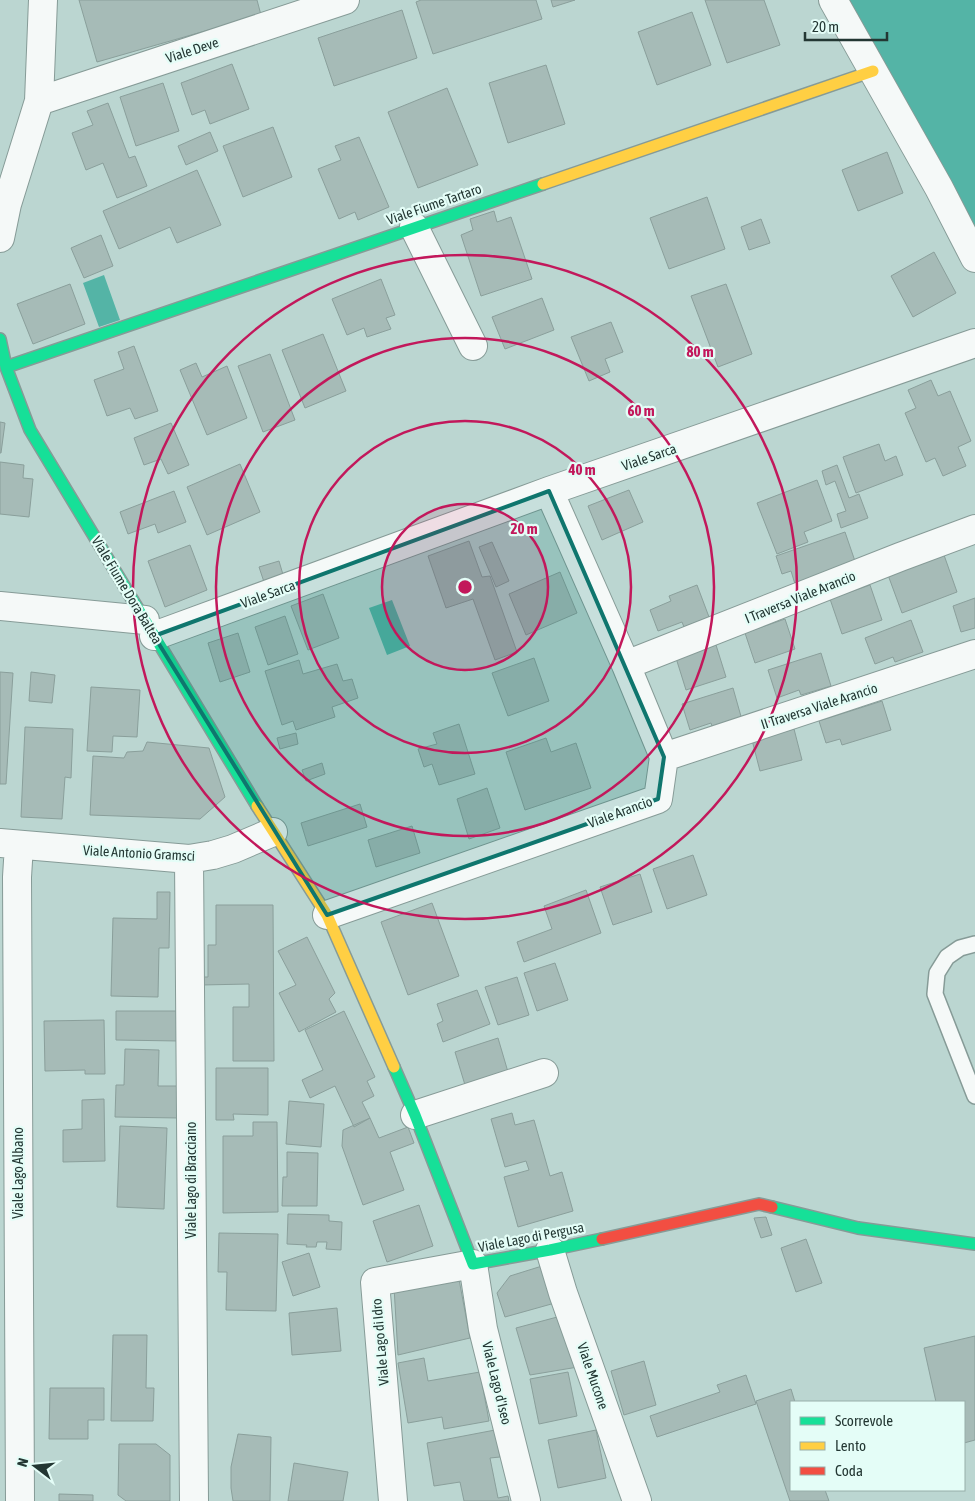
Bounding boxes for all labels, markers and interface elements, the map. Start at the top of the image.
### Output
scale bar [805,10,888,42]
text: 20 m [812,18,839,35]
street label: Viale Deve [164,34,220,66]
street label: Viale Fiume Tartaro [384,180,484,228]
text: 80 m [687,343,714,360]
text: 60 m [628,402,655,419]
street label: Viale Sarca [620,440,678,474]
text: 40 m [568,461,596,478]
text: 20 m [511,520,538,537]
street label: Viale Fiume Dora Baltea [89,533,165,647]
street label: I Traversa Viale Arancio [742,567,858,627]
street label: Viale Sarca [239,577,297,611]
centre of rings [456,578,474,596]
street label: II Traversa Viale Arancio [759,680,879,732]
street label: Viale Arancio [586,793,654,831]
street label: Viale Antonio Gramsci [83,842,195,864]
street label: Viale Lago di Bracciano [183,1122,199,1238]
street label: Viale Lago Albano [10,1127,26,1219]
street label: Viale Lago di Pergusa [477,1219,585,1255]
street label: Viale Lago di Idro [368,1298,392,1386]
street label: Viale Lago d'Iseo [479,1340,515,1426]
street label: Viale Mucone [574,1341,612,1411]
legend [790,1401,965,1491]
text: Scorrevole [835,1412,893,1429]
text: Lento [835,1437,866,1454]
north arrow [10,1441,60,1491]
text: N [14,1456,31,1469]
text: Coda [835,1462,863,1479]

